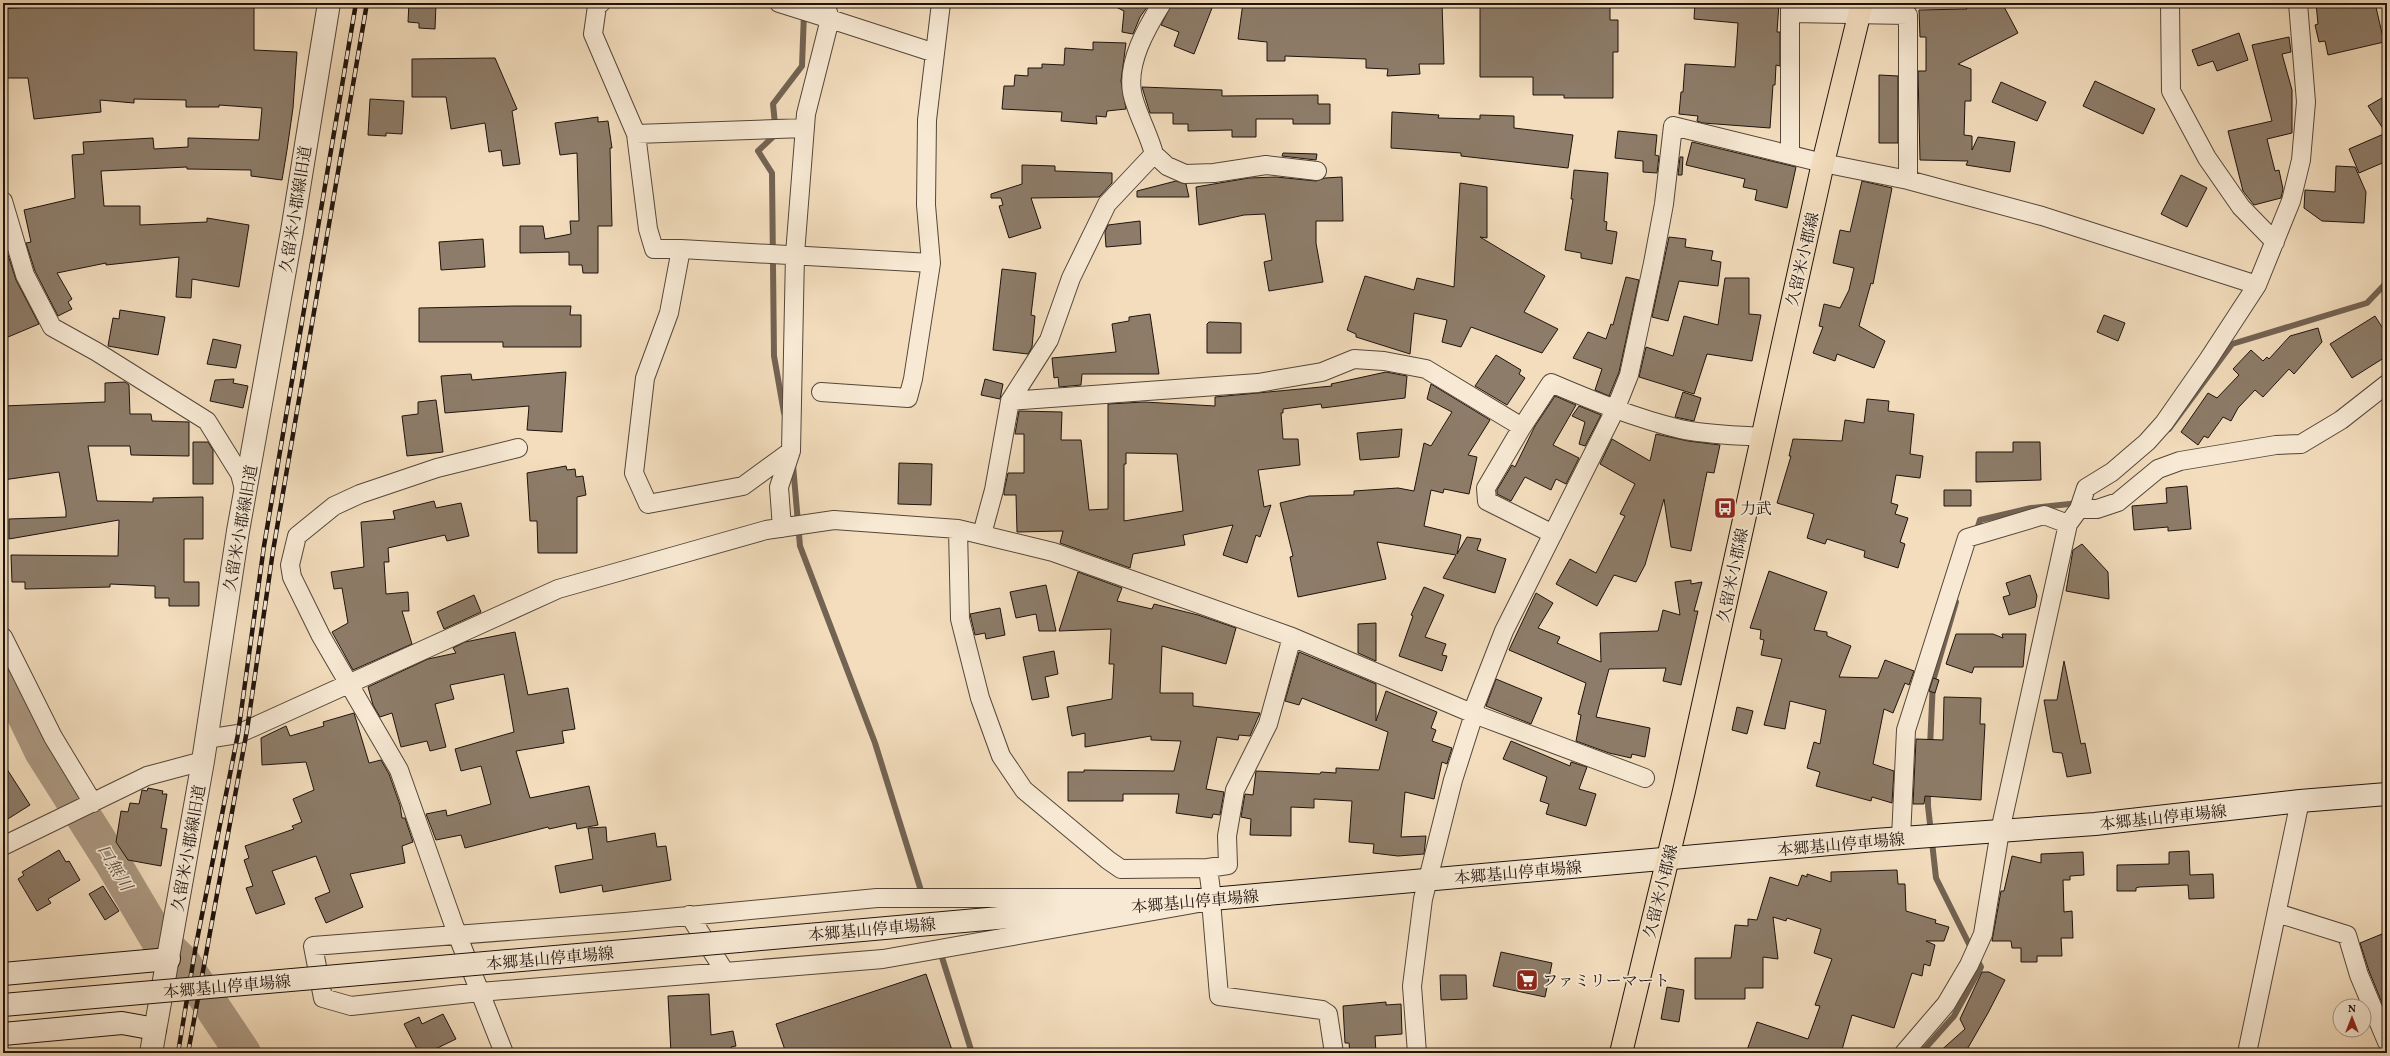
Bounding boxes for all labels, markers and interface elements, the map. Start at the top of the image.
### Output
street label: 久留米小郡線旧道 [276,144,318,274]
street label: 久留米小郡線 [1782,210,1825,309]
street label: 久留米小郡線旧道 [220,463,264,593]
bus stop icon: 力武 [1712,495,1738,521]
place label: 力武 [1740,499,1772,521]
street label: 久留米小郡線 [1713,526,1755,625]
street label: 久留米小郡線旧道 [168,783,212,913]
street label: 本郷基山停車場線 [2098,801,2228,837]
street label: 本郷基山停車場線 [1776,829,1906,863]
water label: 口無川 [91,840,138,897]
street label: 久留米小郡線 [1640,842,1684,941]
street label: 本郷基山停車場線 [1453,857,1583,891]
street label: 本郷基山停車場線 [1130,886,1260,920]
street label: 本郷基山停車場線 [807,914,937,948]
street label: 本郷基山停車場線 [485,943,615,977]
supermarket icon: ファミリーマート [1514,967,1540,993]
street label: 本郷基山停車場線 [162,971,292,1005]
place label: ファミリーマート [1542,971,1670,993]
north arrow [2332,998,2372,1038]
text: N [2348,1002,2356,1017]

